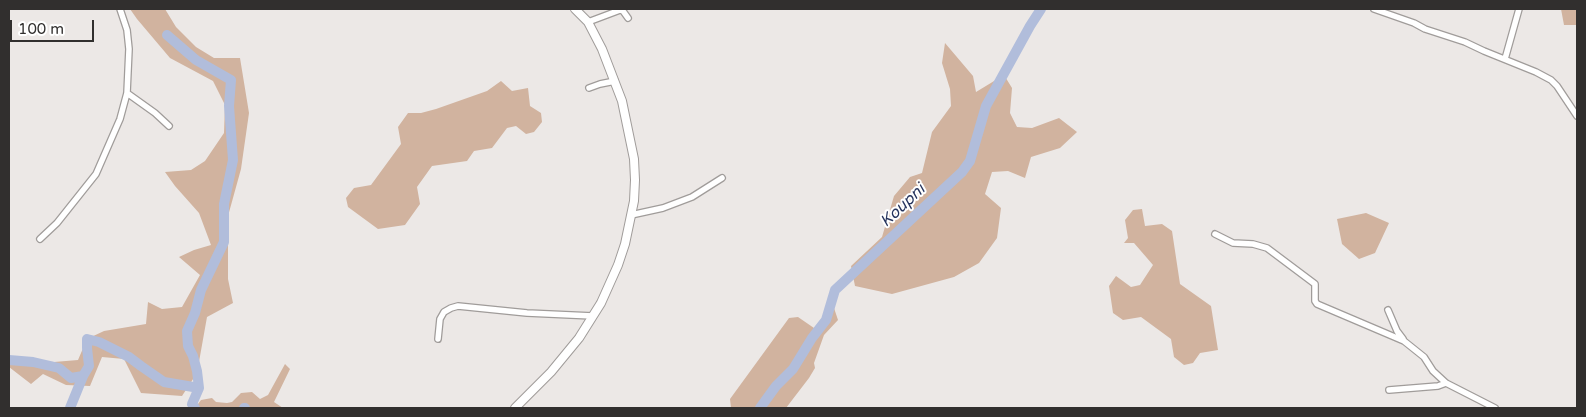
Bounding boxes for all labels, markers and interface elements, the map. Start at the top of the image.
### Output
scale bar [12,10,96,42]
text: 100 m [18,20,64,38]
water label: Koupni [877,181,929,231]

